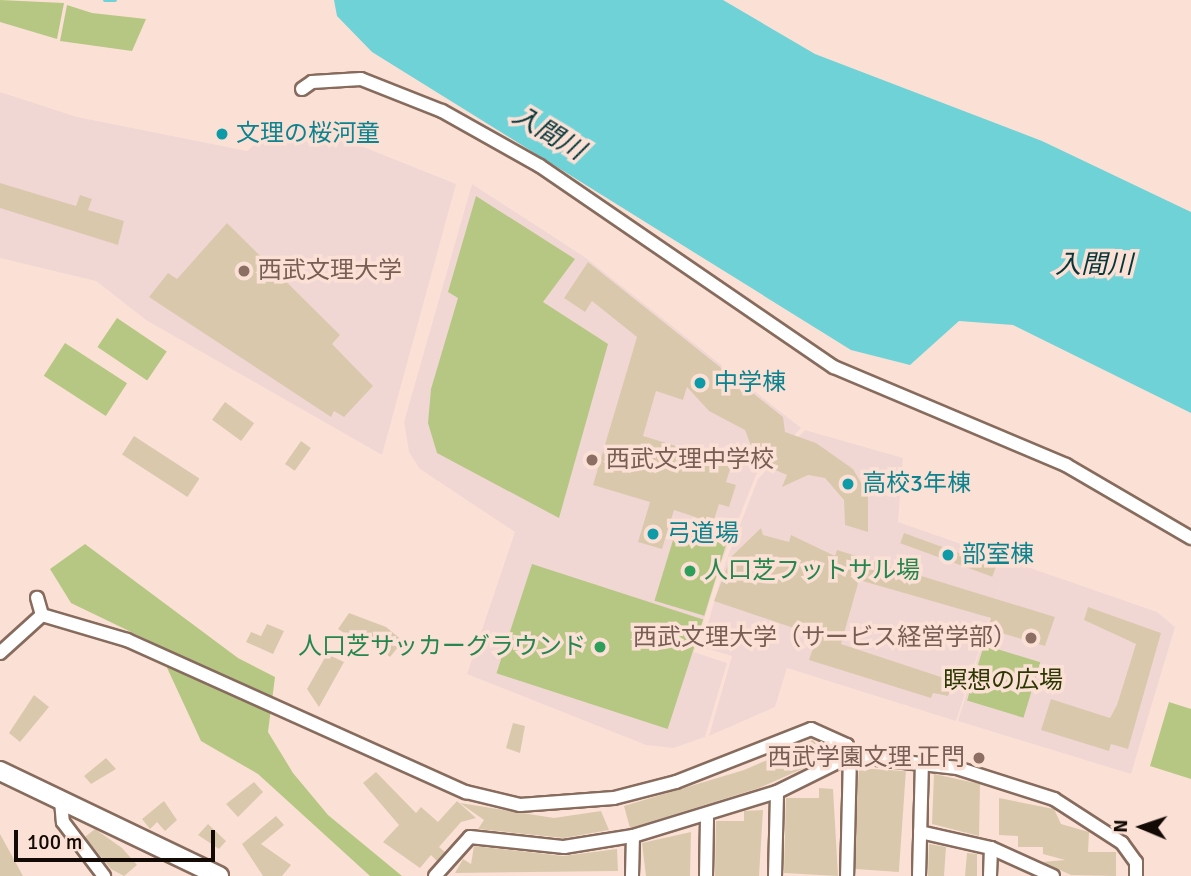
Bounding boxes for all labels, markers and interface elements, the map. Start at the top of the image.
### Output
water label: 入間川 [507,101,589,167]
place label: 文理の桜河童 [236,120,380,148]
marker: 文理の桜河童 [214,126,230,142]
water label: 入間川 [1055,250,1133,282]
place label: 西武文理大学 [258,257,402,285]
marker: 西武文理大学 [236,263,252,279]
place label: 中学棟 [714,369,786,397]
marker: 中学棟 [692,375,708,391]
place label: 西武文理中学校 [606,446,774,474]
marker: 西武文理中学校 [584,452,600,468]
place label: 高校3年棟 [862,470,971,498]
marker: 高校3年棟 [840,476,856,492]
place label: 弓道場 [667,520,739,548]
marker: 弓道場 [645,526,661,542]
place label: 部室棟 [962,541,1034,569]
marker: 部室棟 [940,547,956,563]
place label: 人口芝フットサル場 [704,557,920,585]
marker: 人口芝フットサル場 [682,563,698,579]
place label: 西武文理大学（サービス経営学部） [633,624,1017,652]
marker: 西武文理大学（サービス経営学部） [1023,630,1039,646]
place label: 人口芝サッカーグラウンド [298,633,586,661]
marker: 人口芝サッカーグラウンド [592,639,608,655]
park label: 瞑想の広場 [943,667,1063,695]
place label: 西武学園文理 正門 [768,744,965,772]
marker: 西武学園文理 正門 [971,750,987,766]
north arrow [1107,792,1177,862]
scale bar [18,816,219,860]
text: N [1109,819,1133,833]
text: 100 m [27,829,82,855]

